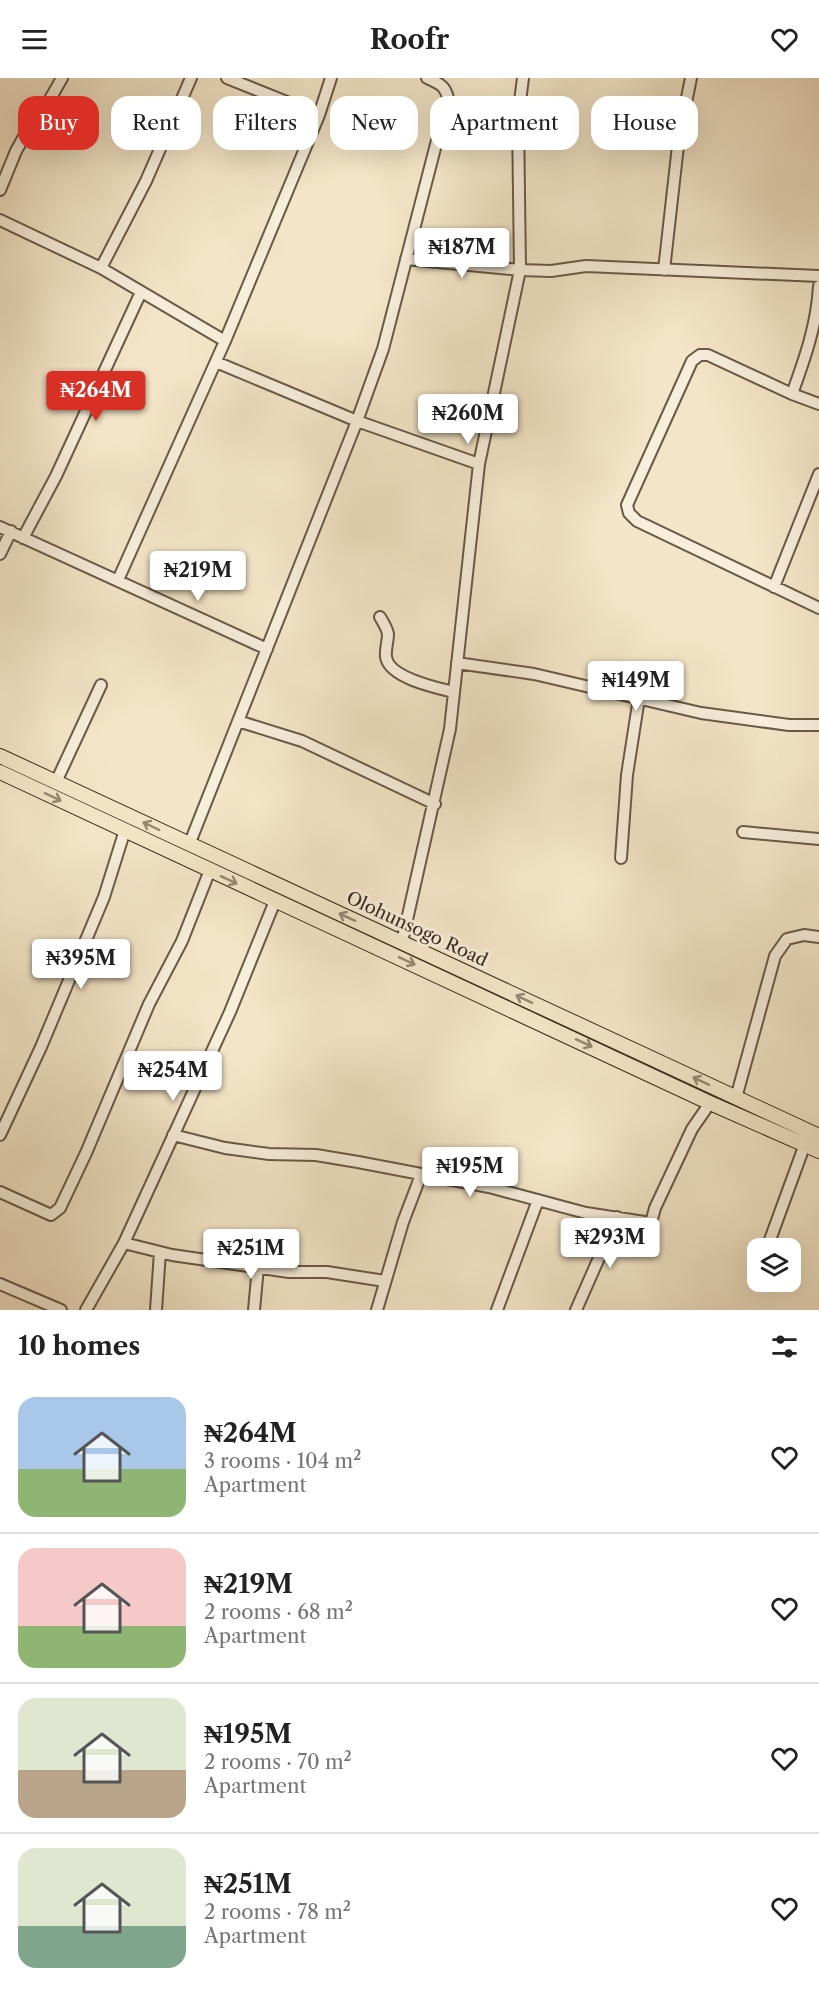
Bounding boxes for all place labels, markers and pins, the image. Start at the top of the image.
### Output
pin: ₦187M [420,228,504,279]
pin: ₦264M [54,371,138,422]
pin: ₦260M [426,394,510,445]
pin: ₦219M [156,551,240,602]
pin: ₦149M [594,661,678,712]
pin: ₦395M [39,939,123,990]
pin: ₦254M [131,1051,215,1102]
pin: ₦195M [428,1147,512,1198]
pin: ₦293M [568,1218,652,1269]
pin: ₦251M [209,1229,293,1280]

